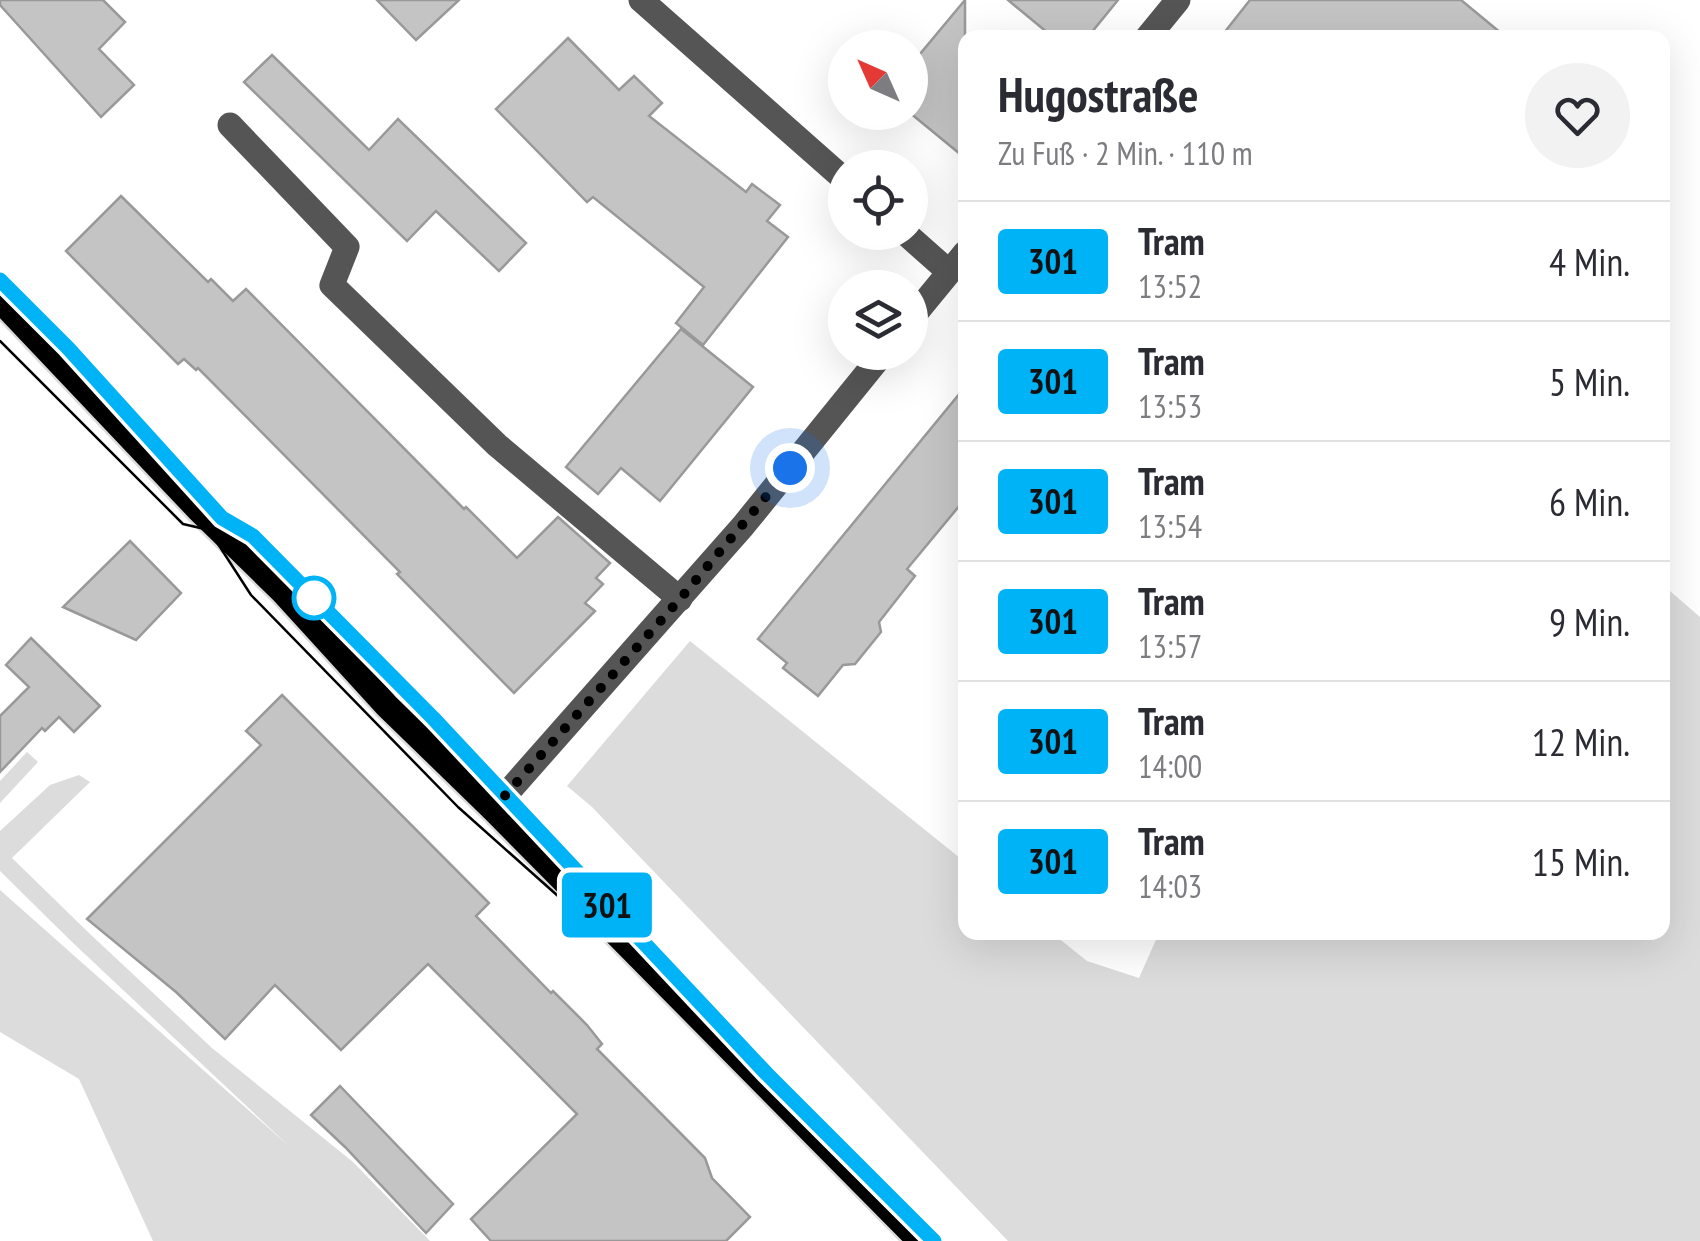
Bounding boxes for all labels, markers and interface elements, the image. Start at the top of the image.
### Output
north arrow [828,30,928,130]
map controls [828,30,928,370]
text: Hugostraße [998,63,1199,125]
button: heart [1525,63,1630,168]
text: Zu Fuß · 2 Min. · 110 m [998,132,1253,174]
button: locate [828,150,928,250]
text: Tram [1138,216,1205,265]
text: 4 Min. [1549,237,1630,286]
text: 301 [1028,238,1078,284]
text: 13:52 [1138,265,1202,307]
button: layers [828,270,928,370]
text: Tram [1138,336,1205,385]
text: 5 Min. [1549,357,1630,406]
text: 301 [1028,358,1078,404]
text: 13:53 [1138,385,1202,427]
your location [765,443,815,493]
text: Tram [1138,456,1205,505]
text: 6 Min. [1549,477,1630,526]
text: 301 [1028,478,1078,524]
text: 13:54 [1138,505,1202,547]
text: Tram [1138,576,1205,625]
unlabelled marker [293,577,335,619]
text: 9 Min. [1549,597,1630,646]
text: 301 [1028,598,1078,644]
text: 13:57 [1138,625,1202,667]
text: Tram [1138,696,1205,745]
text: 12 Min. [1532,717,1630,766]
text: 301 [1028,718,1078,764]
text: 14:00 [1138,745,1202,787]
text: Tram [1138,816,1205,865]
text: 15 Min. [1532,837,1630,886]
text: 301 [1028,838,1078,884]
text: 14:03 [1138,865,1202,907]
line badge: 301 [550,872,664,938]
text: 301 [582,882,632,928]

